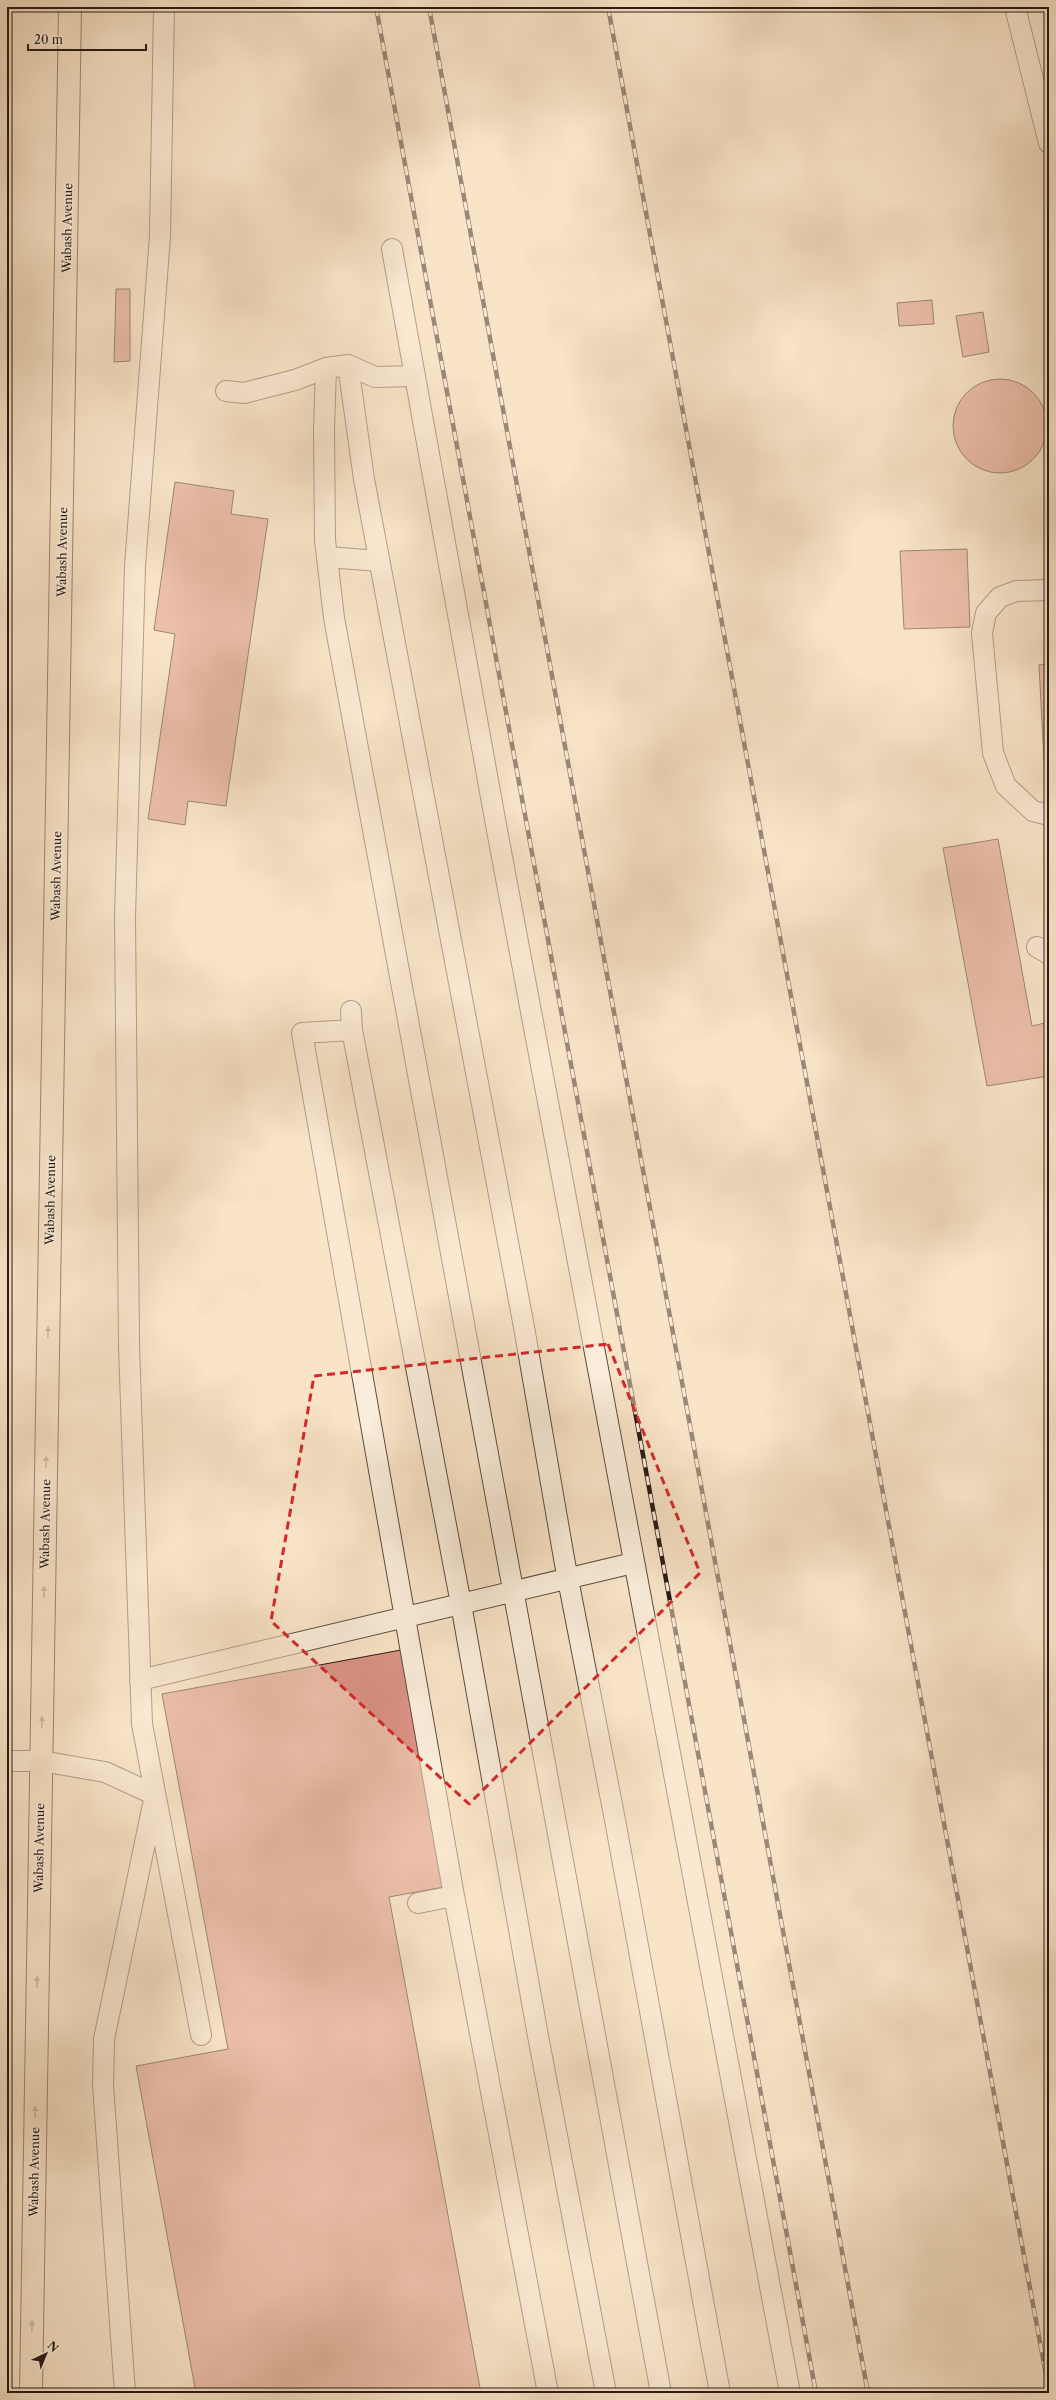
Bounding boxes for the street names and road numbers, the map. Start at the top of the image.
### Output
street label: Wabash Avenue [59,183,75,274]
street label: Wabash Avenue [54,507,70,598]
street label: Wabash Avenue [48,831,64,922]
street label: Wabash Avenue [42,1155,58,1246]
street label: Wabash Avenue [37,1479,53,1570]
street label: Wabash Avenue [31,1803,47,1894]
street label: Wabash Avenue [26,2127,42,2218]

